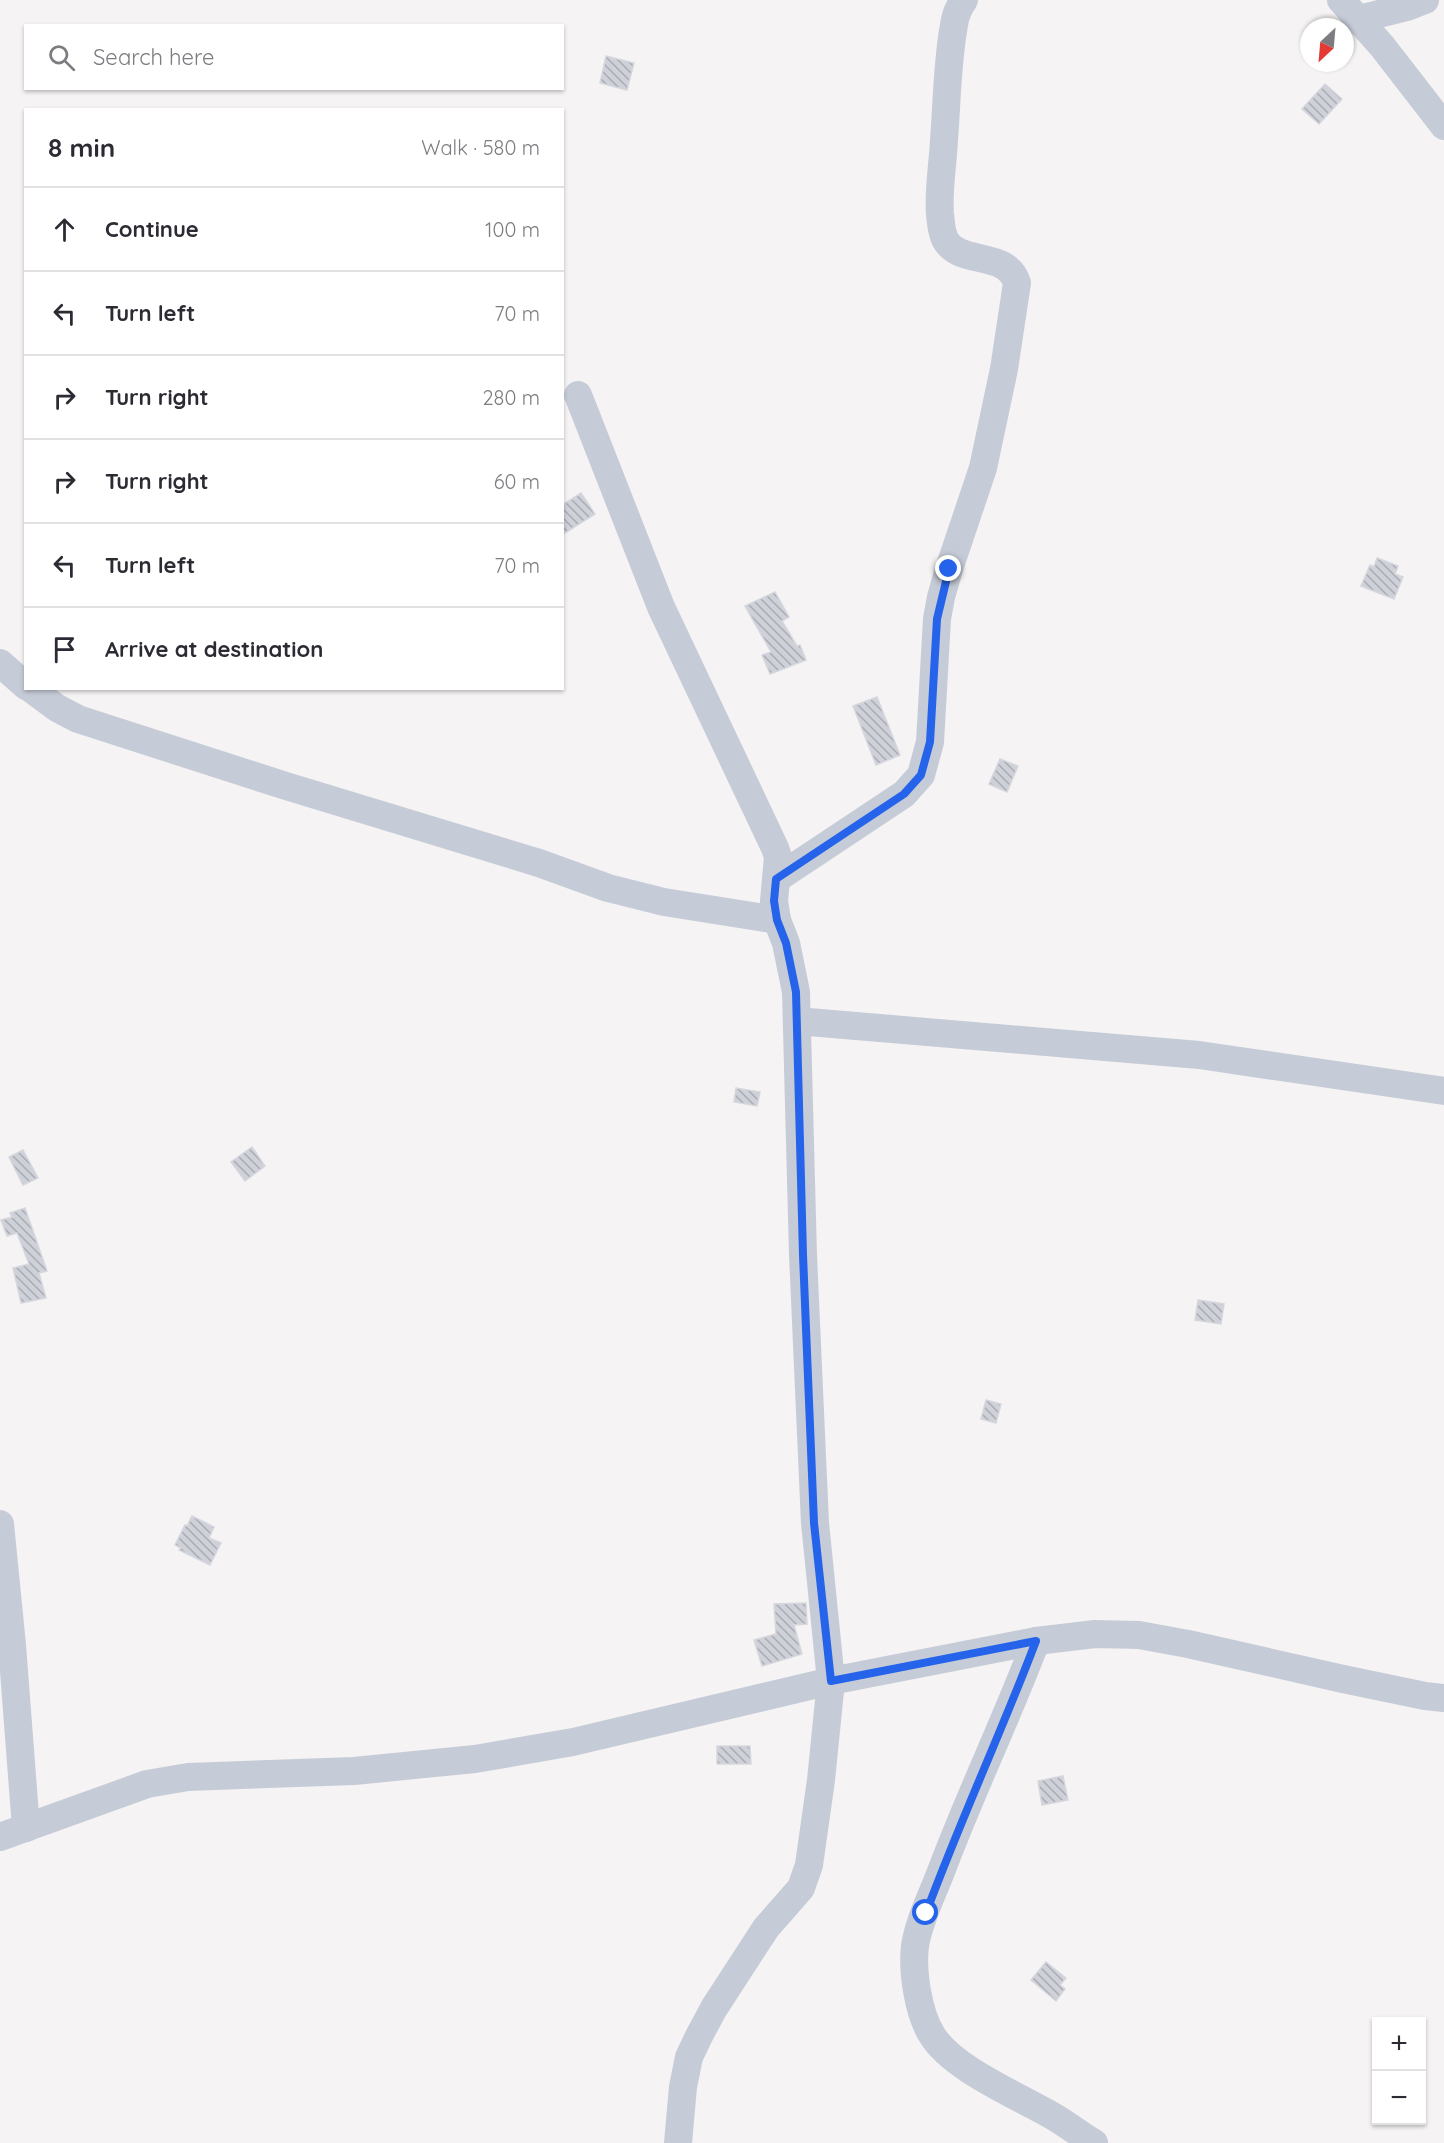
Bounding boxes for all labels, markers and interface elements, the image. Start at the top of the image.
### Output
north arrow [1300,18,1354,72]
search box [24,24,564,90]
icon: search [45,41,78,74]
text: Search here [93,43,214,71]
text: 8 min [48,131,115,164]
text: Walk · 580 m [421,135,540,160]
icon: ahead [48,213,81,246]
text: Continue [105,215,199,243]
text: 100 m [485,217,540,242]
icon: left [48,297,81,330]
text: Turn left [105,299,195,327]
text: 70 m [494,301,540,326]
icon: right [48,381,81,414]
text: Turn right [105,383,209,411]
text: 280 m [483,385,540,410]
icon: right [48,465,81,498]
text: Turn right [105,467,209,495]
text: 60 m [494,469,540,494]
icon: left [48,549,81,582]
text: Turn left [105,551,195,579]
text: 70 m [494,553,540,578]
route end [935,555,961,581]
icon: arrive [48,633,81,666]
text: Arrive at destination [105,635,323,663]
route start [912,1899,938,1925]
map controls [1372,2017,1426,2125]
button: + [1372,2017,1426,2071]
button: − [1372,2071,1426,2125]

